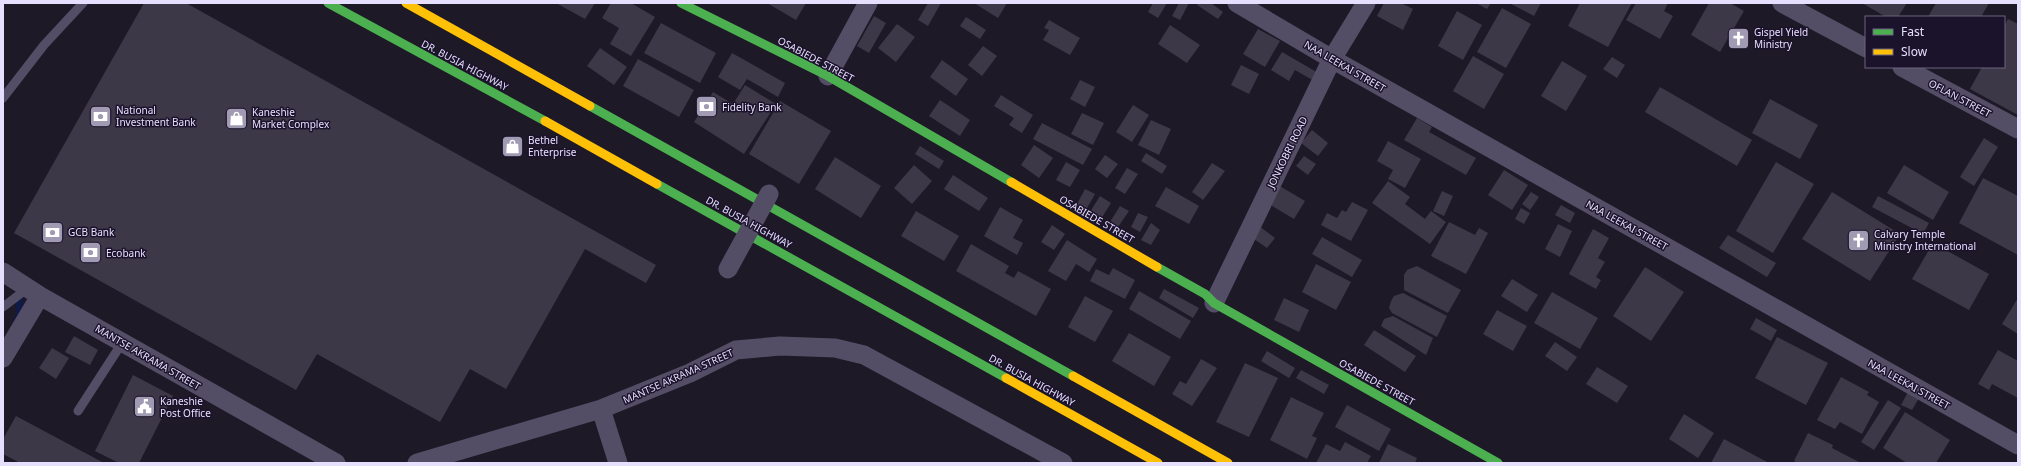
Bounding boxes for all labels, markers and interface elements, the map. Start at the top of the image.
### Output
legend [1865,16,2005,68]
text: Fast [1901,23,1925,40]
church icon: Gispel Yield Ministry [1725,25,1751,51]
place label: Gispel Yield Ministry [1754,25,1808,51]
street label: OSABIEDE STREET [775,33,857,85]
street label: DR. BUSIA HIGHWAY [419,36,511,94]
street label: NAA LEEKAI STREET [1302,37,1389,95]
text: Slow [1901,43,1928,60]
street label: OFLAN STREET [1926,76,1994,121]
bank icon: Fidelity Bank [694,94,720,120]
place label: Fidelity Bank [722,100,782,114]
bank icon: National Investment Bank [88,103,114,129]
place label: National Investment Bank [116,103,196,129]
shop icon: Kaneshie Market Complex [223,105,249,131]
place label: Kaneshie Market Complex [252,105,330,131]
street label: JONKOBRI ROAD [1263,114,1310,191]
shop icon: Bethel Enterprise [499,133,525,159]
place label: Bethel Enterprise [528,133,577,159]
street label: OSABIEDE STREET [1057,192,1137,246]
street label: DR. BUSIA HIGHWAY [703,193,795,252]
street label: NAA LEEKAI STREET [1583,197,1671,254]
bank icon: GCB Bank [39,219,65,245]
place label: GCB Bank [68,225,115,239]
church icon: Calvary Temple Ministry International [1846,227,1872,253]
place label: Calvary Temple Ministry International [1874,227,1976,253]
bank icon: Ecobank [77,240,103,266]
place label: Ecobank [106,246,146,260]
street label: MANTSE AKRAMA STREET [93,321,204,393]
street label: MANTSE AKRAMA STREET [621,345,736,407]
street label: DR. BUSIA HIGHWAY [986,351,1078,410]
street label: OSABIEDE STREET [1337,355,1418,409]
street label: NAA LEEKAI STREET [1865,356,1953,413]
public building icon: Kaneshie Post Office [132,394,158,420]
place label: Kaneshie Post Office [160,394,211,420]

